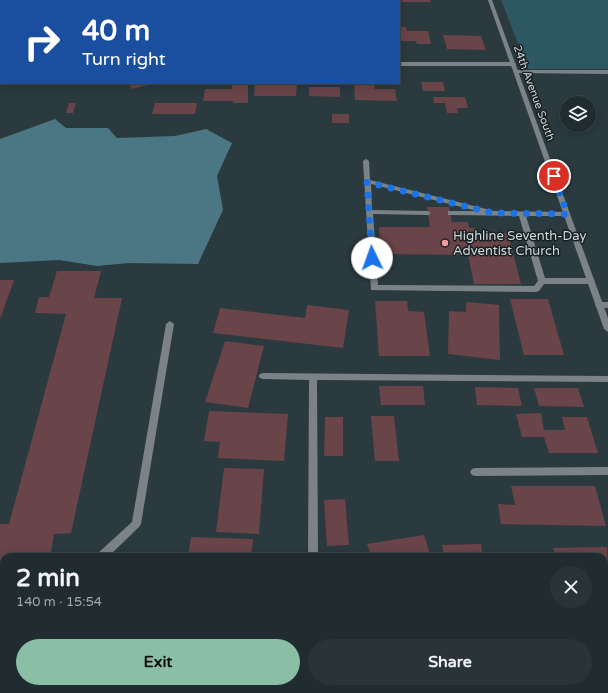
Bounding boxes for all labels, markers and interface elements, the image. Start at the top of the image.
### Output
text: 40 m [82,14,150,48]
icon: right [16,16,68,68]
street label: 24th Avenue South [511,43,557,143]
text: Turn right [82,48,166,70]
map controls [560,96,596,132]
button: layers [560,96,596,132]
pin [537,159,571,193]
icon: arrive [543,165,565,187]
place label: Highline Seventh-Day Adventist Church [453,228,586,259]
position arrow [351,237,393,279]
marker: Highline Seventh-Day Adventist Church [440,238,450,248]
text: 2 min [16,564,80,593]
button: close [550,566,592,608]
text: 140 m · 15:54 [16,594,102,610]
button: Exit [16,639,300,685]
button: Share [308,639,592,685]

